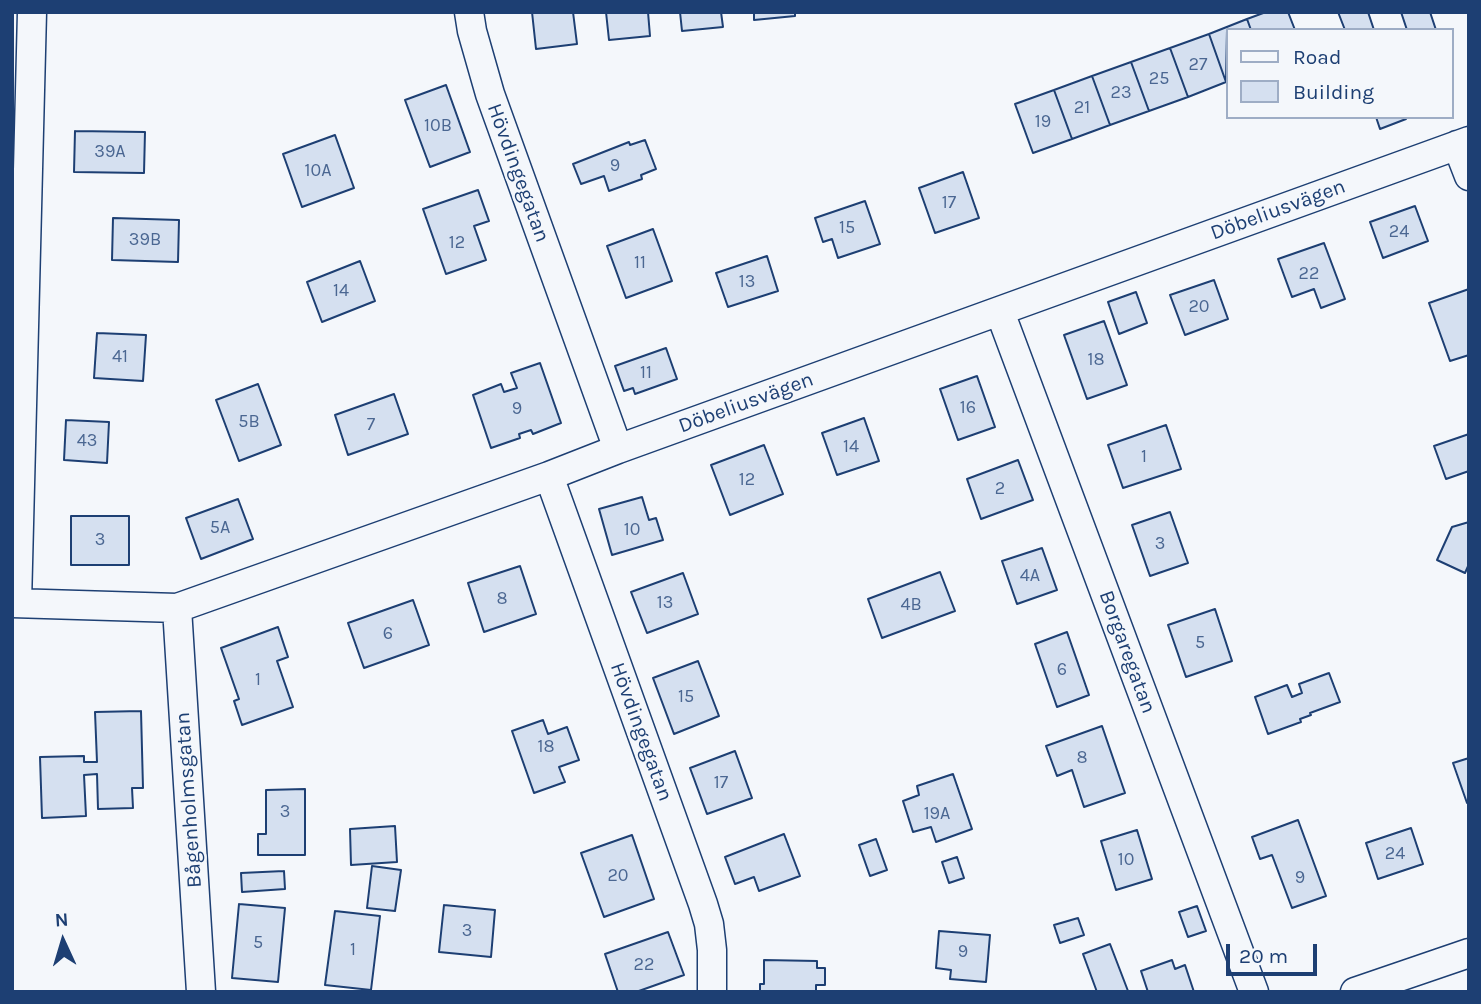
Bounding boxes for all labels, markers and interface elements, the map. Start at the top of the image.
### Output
legend [1226,28,1453,119]
text: Road [1293,45,1341,69]
house number: 27 [1189,54,1207,76]
house number: 25 [1149,68,1169,90]
text: Building [1293,80,1374,104]
house number: 23 [1110,82,1132,104]
house number: 21 [1074,97,1090,119]
street label: Hövdingegatan [481,100,555,246]
house number: 19 [1035,111,1051,133]
house number: 10B [424,115,452,137]
house number: 39A [94,141,126,163]
house number: 9 [610,155,620,177]
house number: 10A [305,160,331,182]
street label: Döbeliusvägen [1207,174,1349,246]
house number: 17 [942,192,956,214]
house number: 15 [839,217,855,239]
house number: 24 [1389,221,1409,243]
house number: 39B [129,229,161,251]
house number: 12 [449,232,465,254]
house number: 11 [634,252,646,274]
house number: 22 [1299,263,1319,285]
house number: 13 [739,271,755,293]
house number: 14 [333,280,349,302]
house number: 20 [1188,296,1210,318]
house number: 41 [112,346,128,368]
house number: 18 [1087,349,1105,371]
house number: 11 [640,362,652,384]
street label: Döbeliusvägen [675,367,817,439]
house number: 16 [960,397,976,419]
house number: 9 [512,398,522,420]
house number: 5B [238,411,260,433]
house number: 7 [367,414,375,436]
house number: 43 [77,430,97,452]
house number: 14 [843,436,859,458]
house number: 1 [1141,446,1147,468]
house number: 12 [739,469,755,491]
house number: 2 [995,478,1005,500]
house number: 5A [210,517,230,539]
house number: 10 [624,519,640,541]
house number: 3 [95,529,105,551]
house number: 3 [1155,533,1165,555]
house number: 4A [1020,565,1040,587]
street label: Borgaregatan [1093,587,1161,717]
house number: 8 [496,588,508,610]
house number: 13 [657,592,673,614]
house number: 4B [900,594,922,616]
house number: 6 [383,623,393,645]
house number: 5 [1195,632,1205,654]
street label: Hövdingegatan [604,659,678,805]
house number: 6 [1057,659,1067,681]
house number: 1 [255,669,261,691]
house number: 15 [678,686,694,708]
street label: Bågenholmsgatan [170,711,208,889]
house number: 18 [537,736,555,758]
house number: 8 [1076,747,1088,769]
house number: 17 [714,772,728,794]
house number: 3 [280,801,290,823]
house number: 19A [924,803,950,825]
house number: 24 [1385,843,1405,865]
house number: 10 [1118,849,1134,871]
house number: 20 [607,865,629,887]
house number: 9 [1295,867,1305,889]
north arrow [28,906,98,976]
text: N [54,909,69,931]
house number: 3 [462,920,472,942]
scale bar [1229,930,1320,974]
house number: 5 [253,932,263,954]
house number: 1 [350,939,356,961]
house number: 9 [958,941,968,963]
text: 20 m [1239,944,1288,968]
house number: 22 [634,954,654,976]

